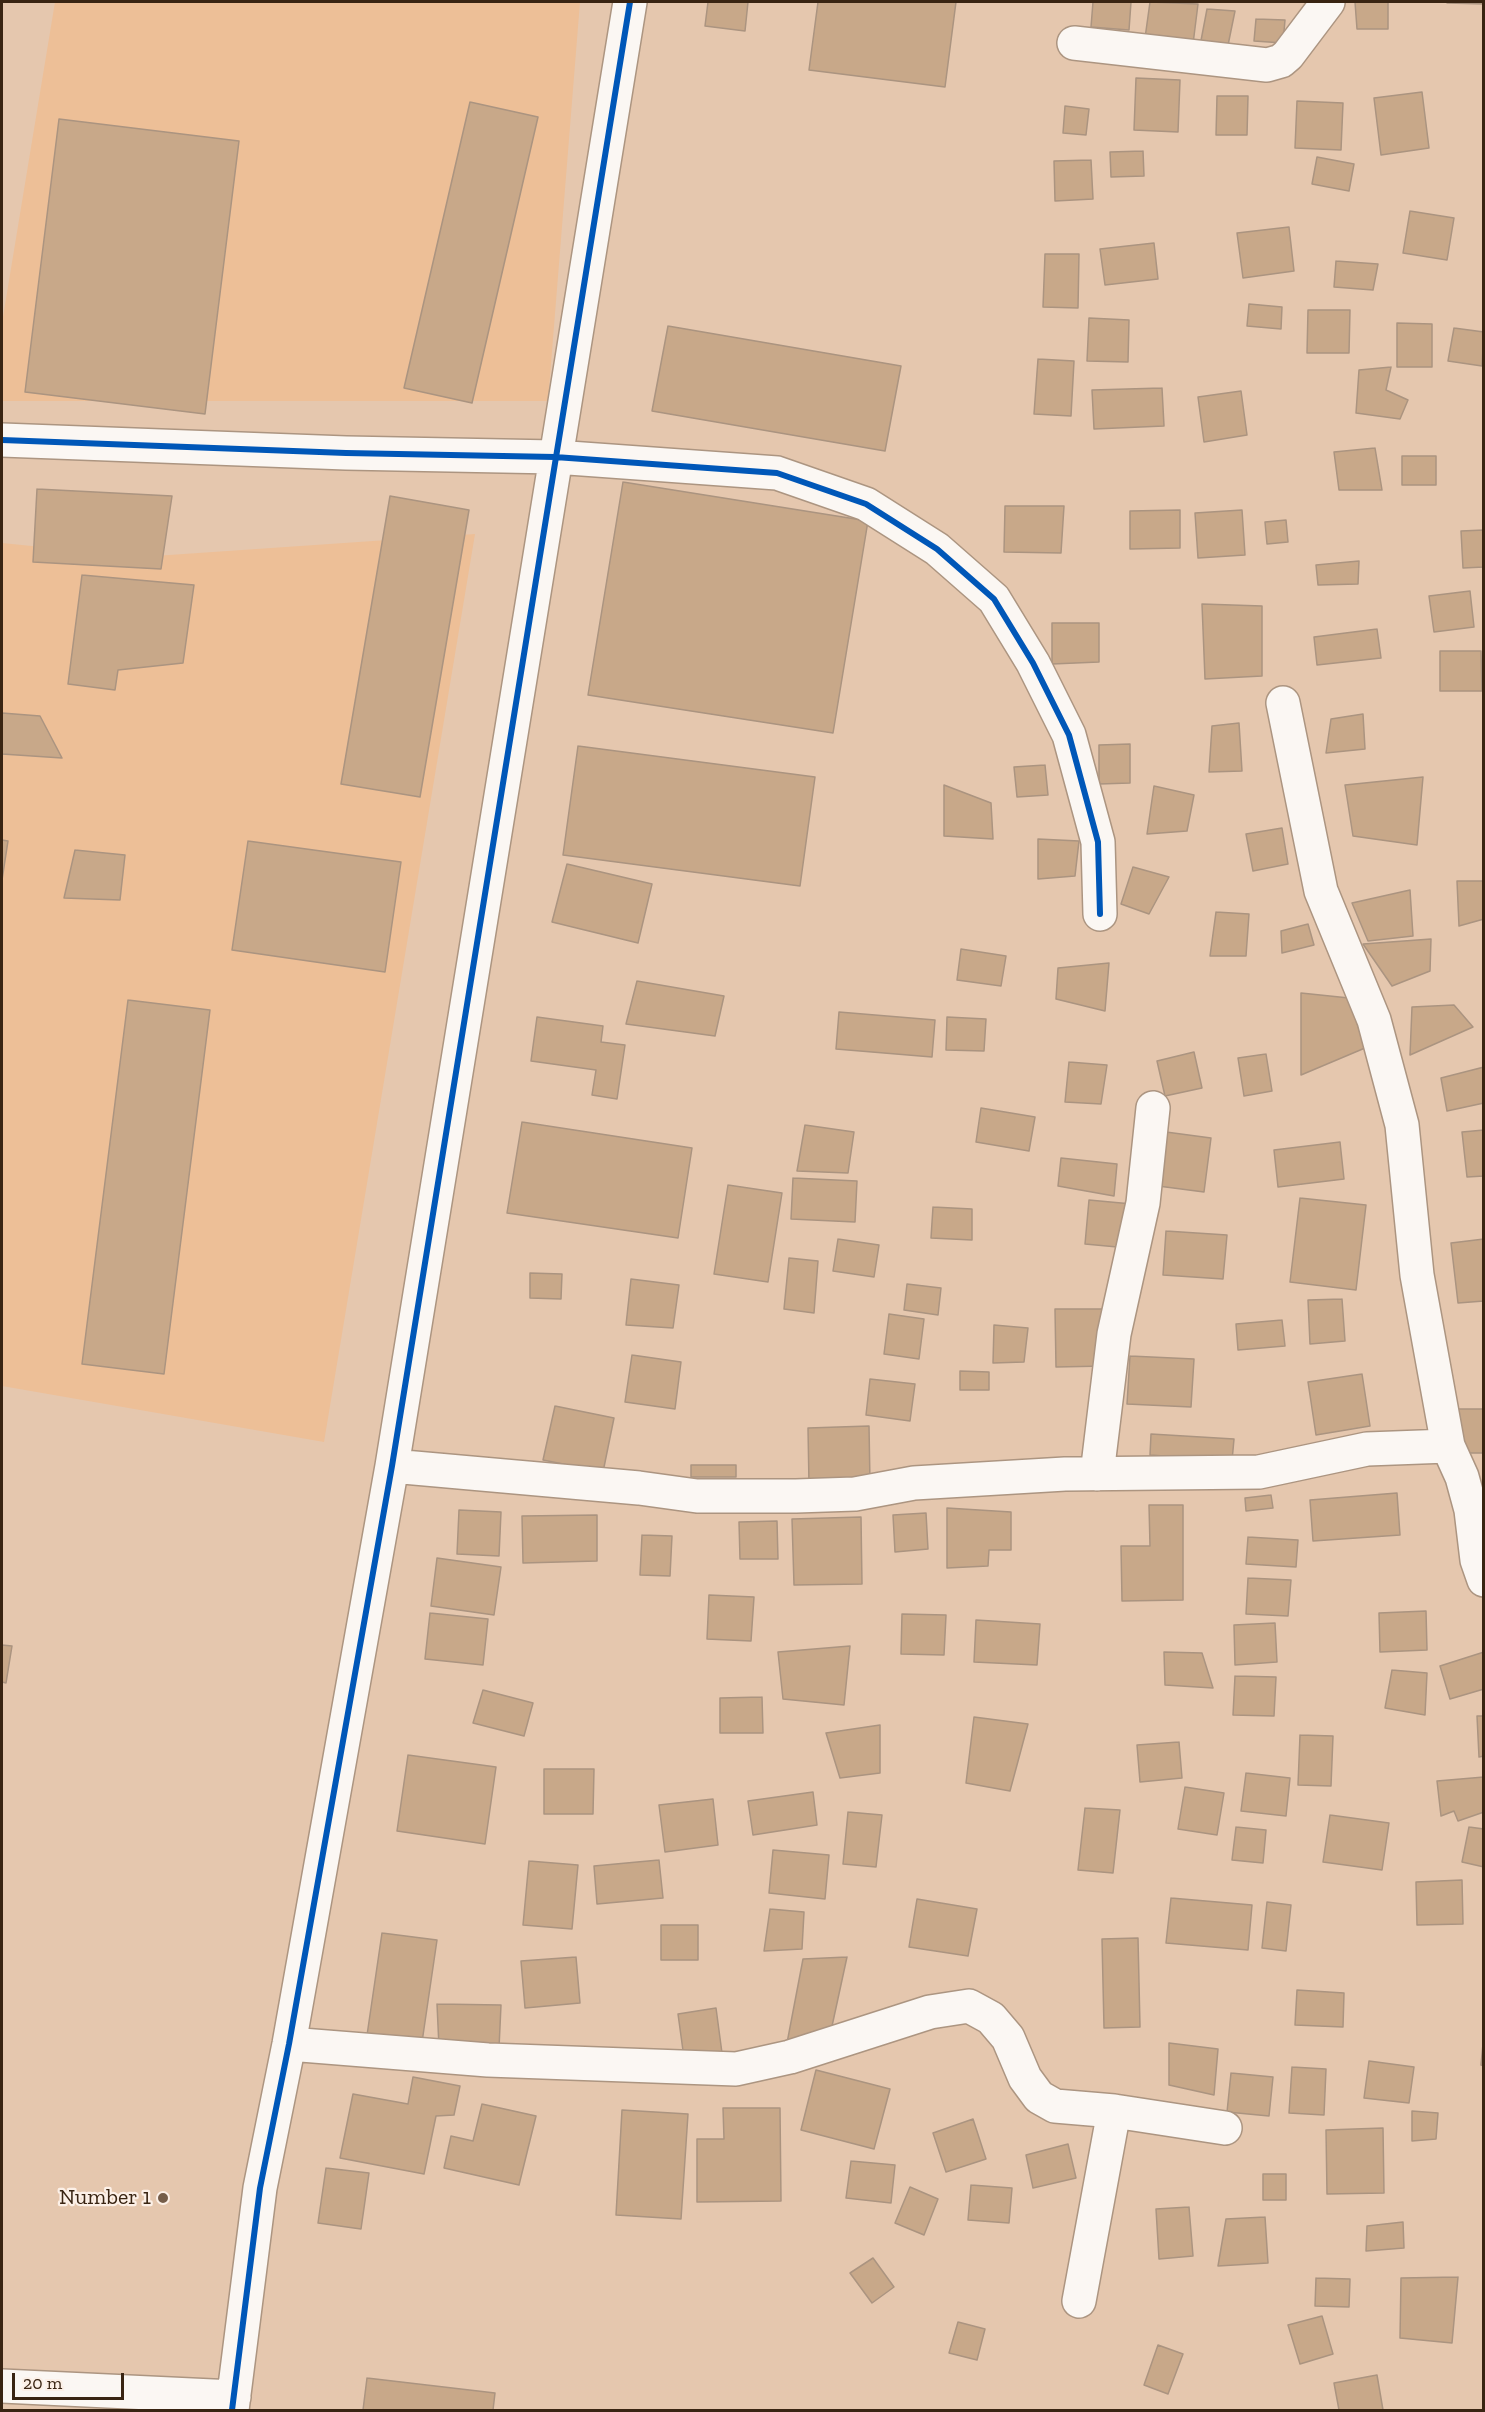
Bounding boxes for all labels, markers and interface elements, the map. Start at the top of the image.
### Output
place label: Number 1 [59,2185,151,2211]
marker: Number 1 [156,2191,170,2205]
scale bar [15,2361,128,2399]
text: 20 m [23,2372,62,2394]

